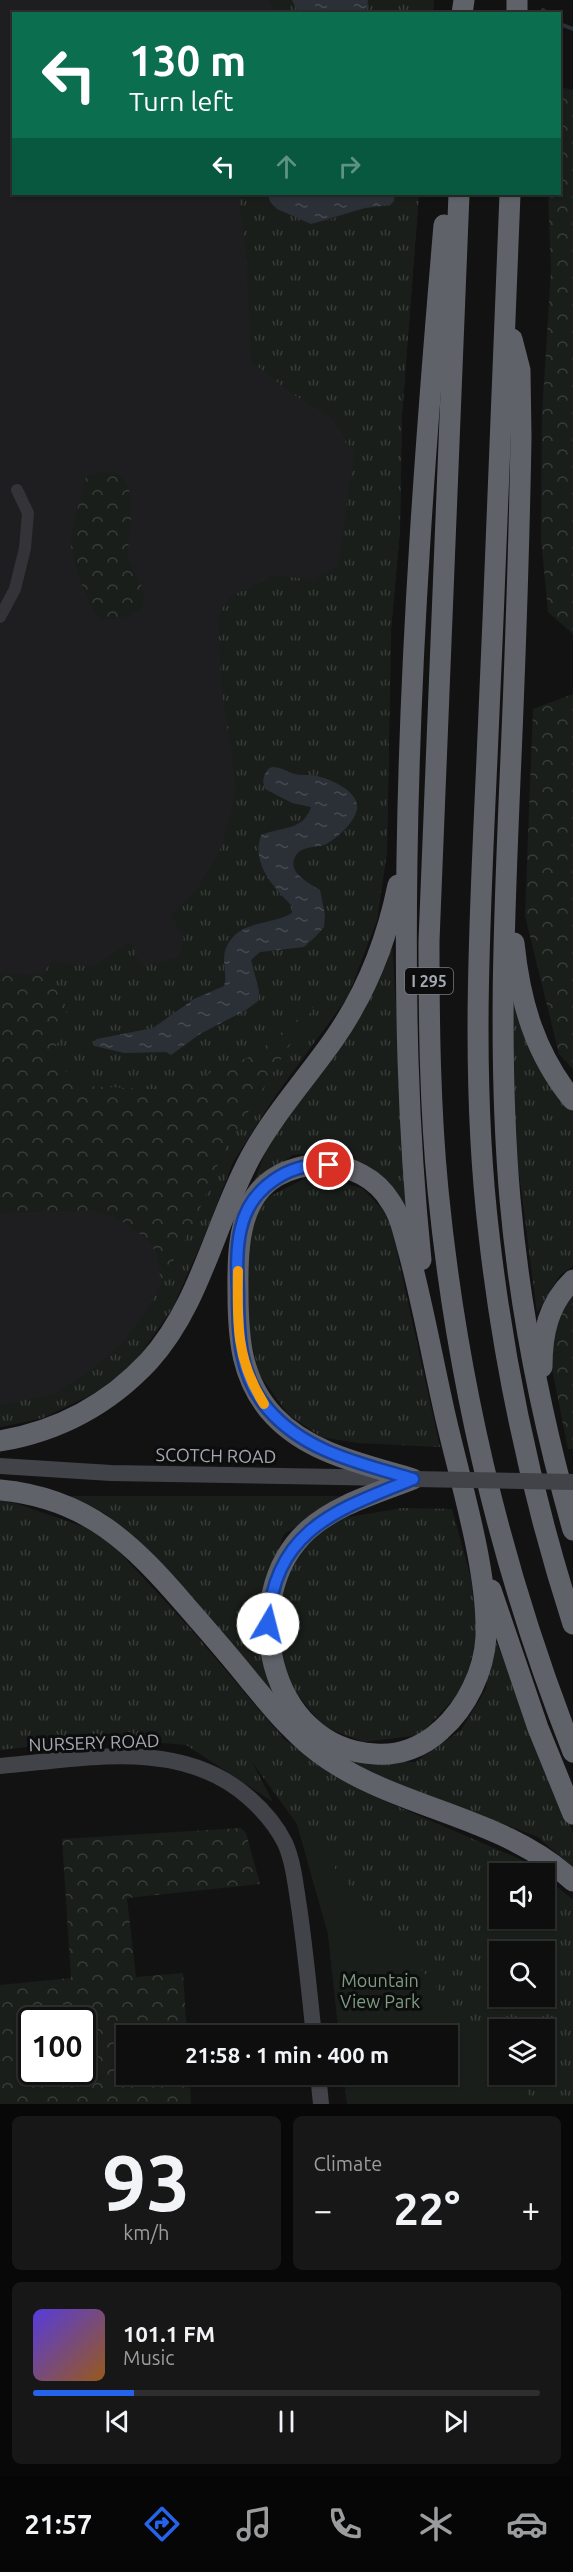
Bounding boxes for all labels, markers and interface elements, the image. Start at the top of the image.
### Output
icon: left [30,36,108,114]
text: 130 m [129,37,246,84]
text: Turn left [129,86,233,116]
icon: left [207,150,240,183]
icon: ahead [270,150,303,183]
icon: right [333,150,366,183]
road number: I 295 [405,968,453,994]
pin [303,1139,354,1190]
icon: arrive [312,1148,345,1181]
street label: SCOTCH ROAD [155,1444,277,1466]
position arrow [236,1592,300,1656]
street label: NURSERY ROAD [28,1730,160,1754]
map controls [489,1863,555,2085]
button: sound [489,1863,555,1929]
button: search [489,1941,555,2007]
park label: Mountain View Park [340,1970,420,2011]
speed limit sign: 100 [18,2007,96,2085]
button: layers [489,2019,555,2085]
text: 21:58 · 1 min · 400 m [185,2042,389,2067]
text: 93 [102,2138,190,2226]
text: Climate [314,2152,382,2175]
text: 22° [393,2183,460,2234]
text: − [314,2191,332,2228]
text: + [521,2191,540,2228]
text: km/h [123,2221,169,2244]
text: 101.1 FM [123,2321,215,2346]
text: Music [123,2346,175,2369]
icon: previous [101,2405,134,2438]
icon: pause [270,2405,303,2438]
icon: next [439,2405,472,2438]
icon: directions [141,2503,183,2545]
icon: music [233,2503,275,2545]
icon: phone [324,2503,366,2545]
icon: climate [415,2503,457,2545]
icon: car [506,2503,548,2545]
text: 21:57 [25,2509,92,2539]

